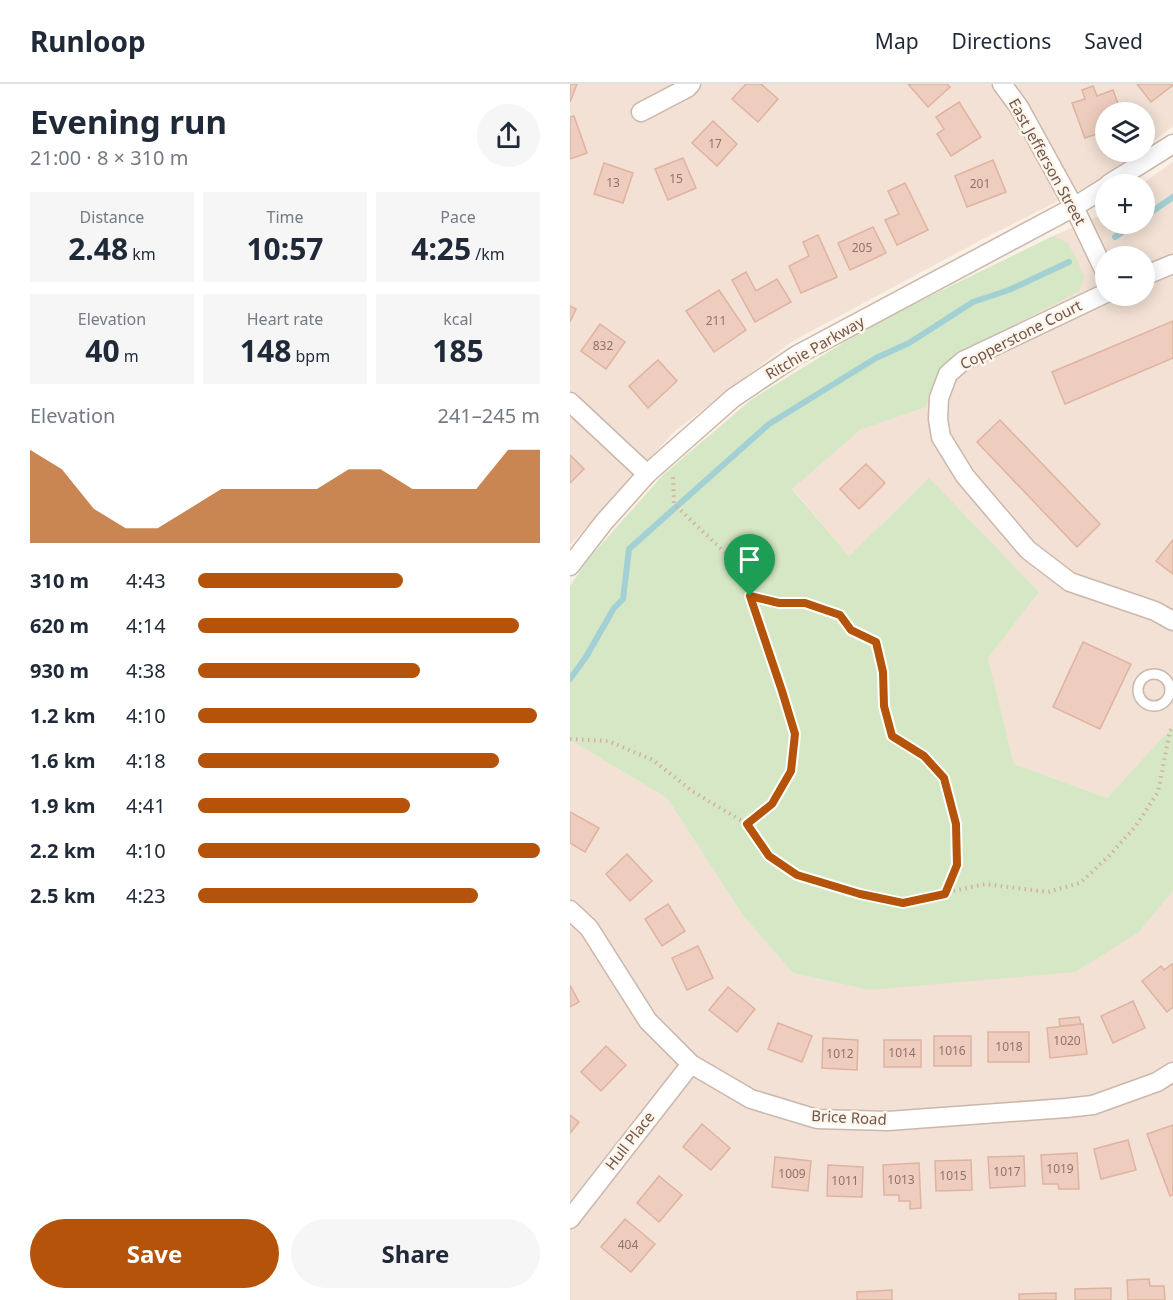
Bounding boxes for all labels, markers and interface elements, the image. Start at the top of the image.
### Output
text: Runloop [30,22,146,60]
text: Map [875,27,919,55]
text: Directions [952,27,1051,55]
text: Saved [1084,27,1143,55]
street label: East Jefferson Street [1005,95,1091,229]
text: Evening run [30,99,227,144]
map controls [1095,102,1155,306]
button: layers [1095,102,1155,162]
button: share [477,104,540,167]
house number: 17 [708,135,722,152]
text: 21:00 · 8 × 310 m [30,144,188,171]
house number: 15 [669,170,683,187]
house number: 13 [606,174,620,191]
button: + [1095,174,1155,234]
house number: 201 [970,175,990,192]
text: Distance [80,206,144,228]
text: Time [266,206,304,228]
text: Pace [440,206,476,228]
text: 2.48 [68,228,128,269]
text: 10:57 [246,228,324,269]
text: 4:25 [411,228,471,269]
house number: 205 [852,239,872,256]
text: km [128,243,156,265]
text: /km [471,243,505,265]
button: − [1095,246,1155,306]
street label: Copperstone Court [956,294,1085,374]
text: Elevation [78,308,146,330]
text: Heart rate [247,308,323,330]
text: kcal [443,308,473,330]
street label: Ritchie Parkway [761,311,868,384]
house number: 211 [706,312,726,329]
text: 40 [85,330,120,371]
text: 148 [240,330,291,371]
text: 185 [432,330,484,371]
house number: 832 [593,337,613,354]
text: m [120,345,139,367]
text: bpm [291,345,330,367]
text: Elevation [30,402,115,429]
text: 241–245 m [437,402,540,429]
pin [724,534,775,596]
icon: arrive [733,543,766,576]
text: 310 m [30,567,89,594]
text: 4:43 [126,567,166,594]
text: 620 m [30,612,89,639]
text: 4:14 [126,612,166,639]
text: 930 m [30,657,89,684]
text: 4:38 [126,657,166,684]
text: 1.2 km [30,702,96,729]
text: 4:10 [126,702,166,729]
text: 1.6 km [30,747,96,774]
text: 4:18 [126,747,166,774]
text: 1.9 km [30,792,96,819]
text: 4:41 [126,792,166,819]
text: 2.2 km [30,837,96,864]
text: 4:10 [126,837,166,864]
text: 2.5 km [30,882,96,909]
text: 4:23 [126,882,166,909]
house number: 1020 [1053,1032,1081,1049]
house number: 1018 [995,1038,1023,1055]
house number: 1016 [938,1042,966,1059]
house number: 1014 [888,1044,916,1061]
house number: 1012 [826,1045,854,1062]
street label: Brice Road [811,1105,887,1129]
street label: Hull Place [600,1107,658,1174]
house number: 1019 [1046,1160,1074,1177]
house number: 1017 [993,1163,1021,1180]
house number: 1009 [778,1165,806,1182]
house number: 1015 [939,1167,967,1184]
house number: 1013 [887,1171,915,1188]
house number: 1011 [831,1172,859,1189]
button: Save [30,1219,279,1288]
button: Share [291,1219,540,1288]
house number: 404 [618,1236,638,1253]

